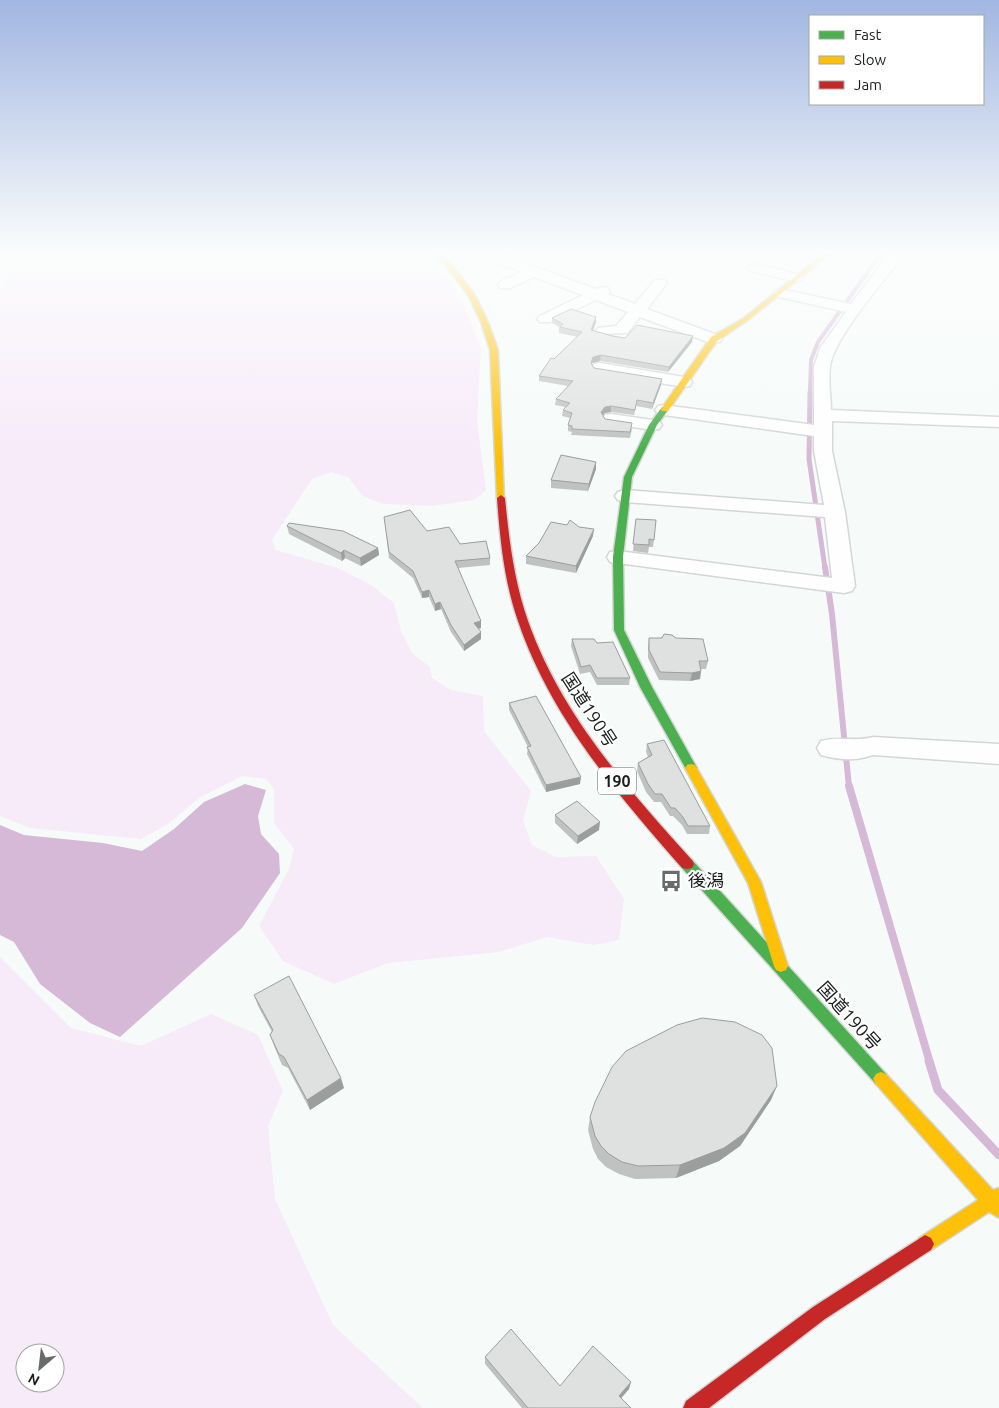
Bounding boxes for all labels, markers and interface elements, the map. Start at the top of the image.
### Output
legend [809,15,984,105]
text: Fast [854,26,882,43]
text: Slow [854,51,887,68]
text: Jam [854,76,882,93]
street label: 国道190号 [558,669,621,750]
road number: 190 [598,768,636,794]
bus stop icon: 後潟 [658,868,684,894]
place label: 後潟 [688,870,724,890]
street label: 国道190号 [814,977,885,1053]
north arrow [15,1343,65,1393]
text: N [26,1370,42,1389]

